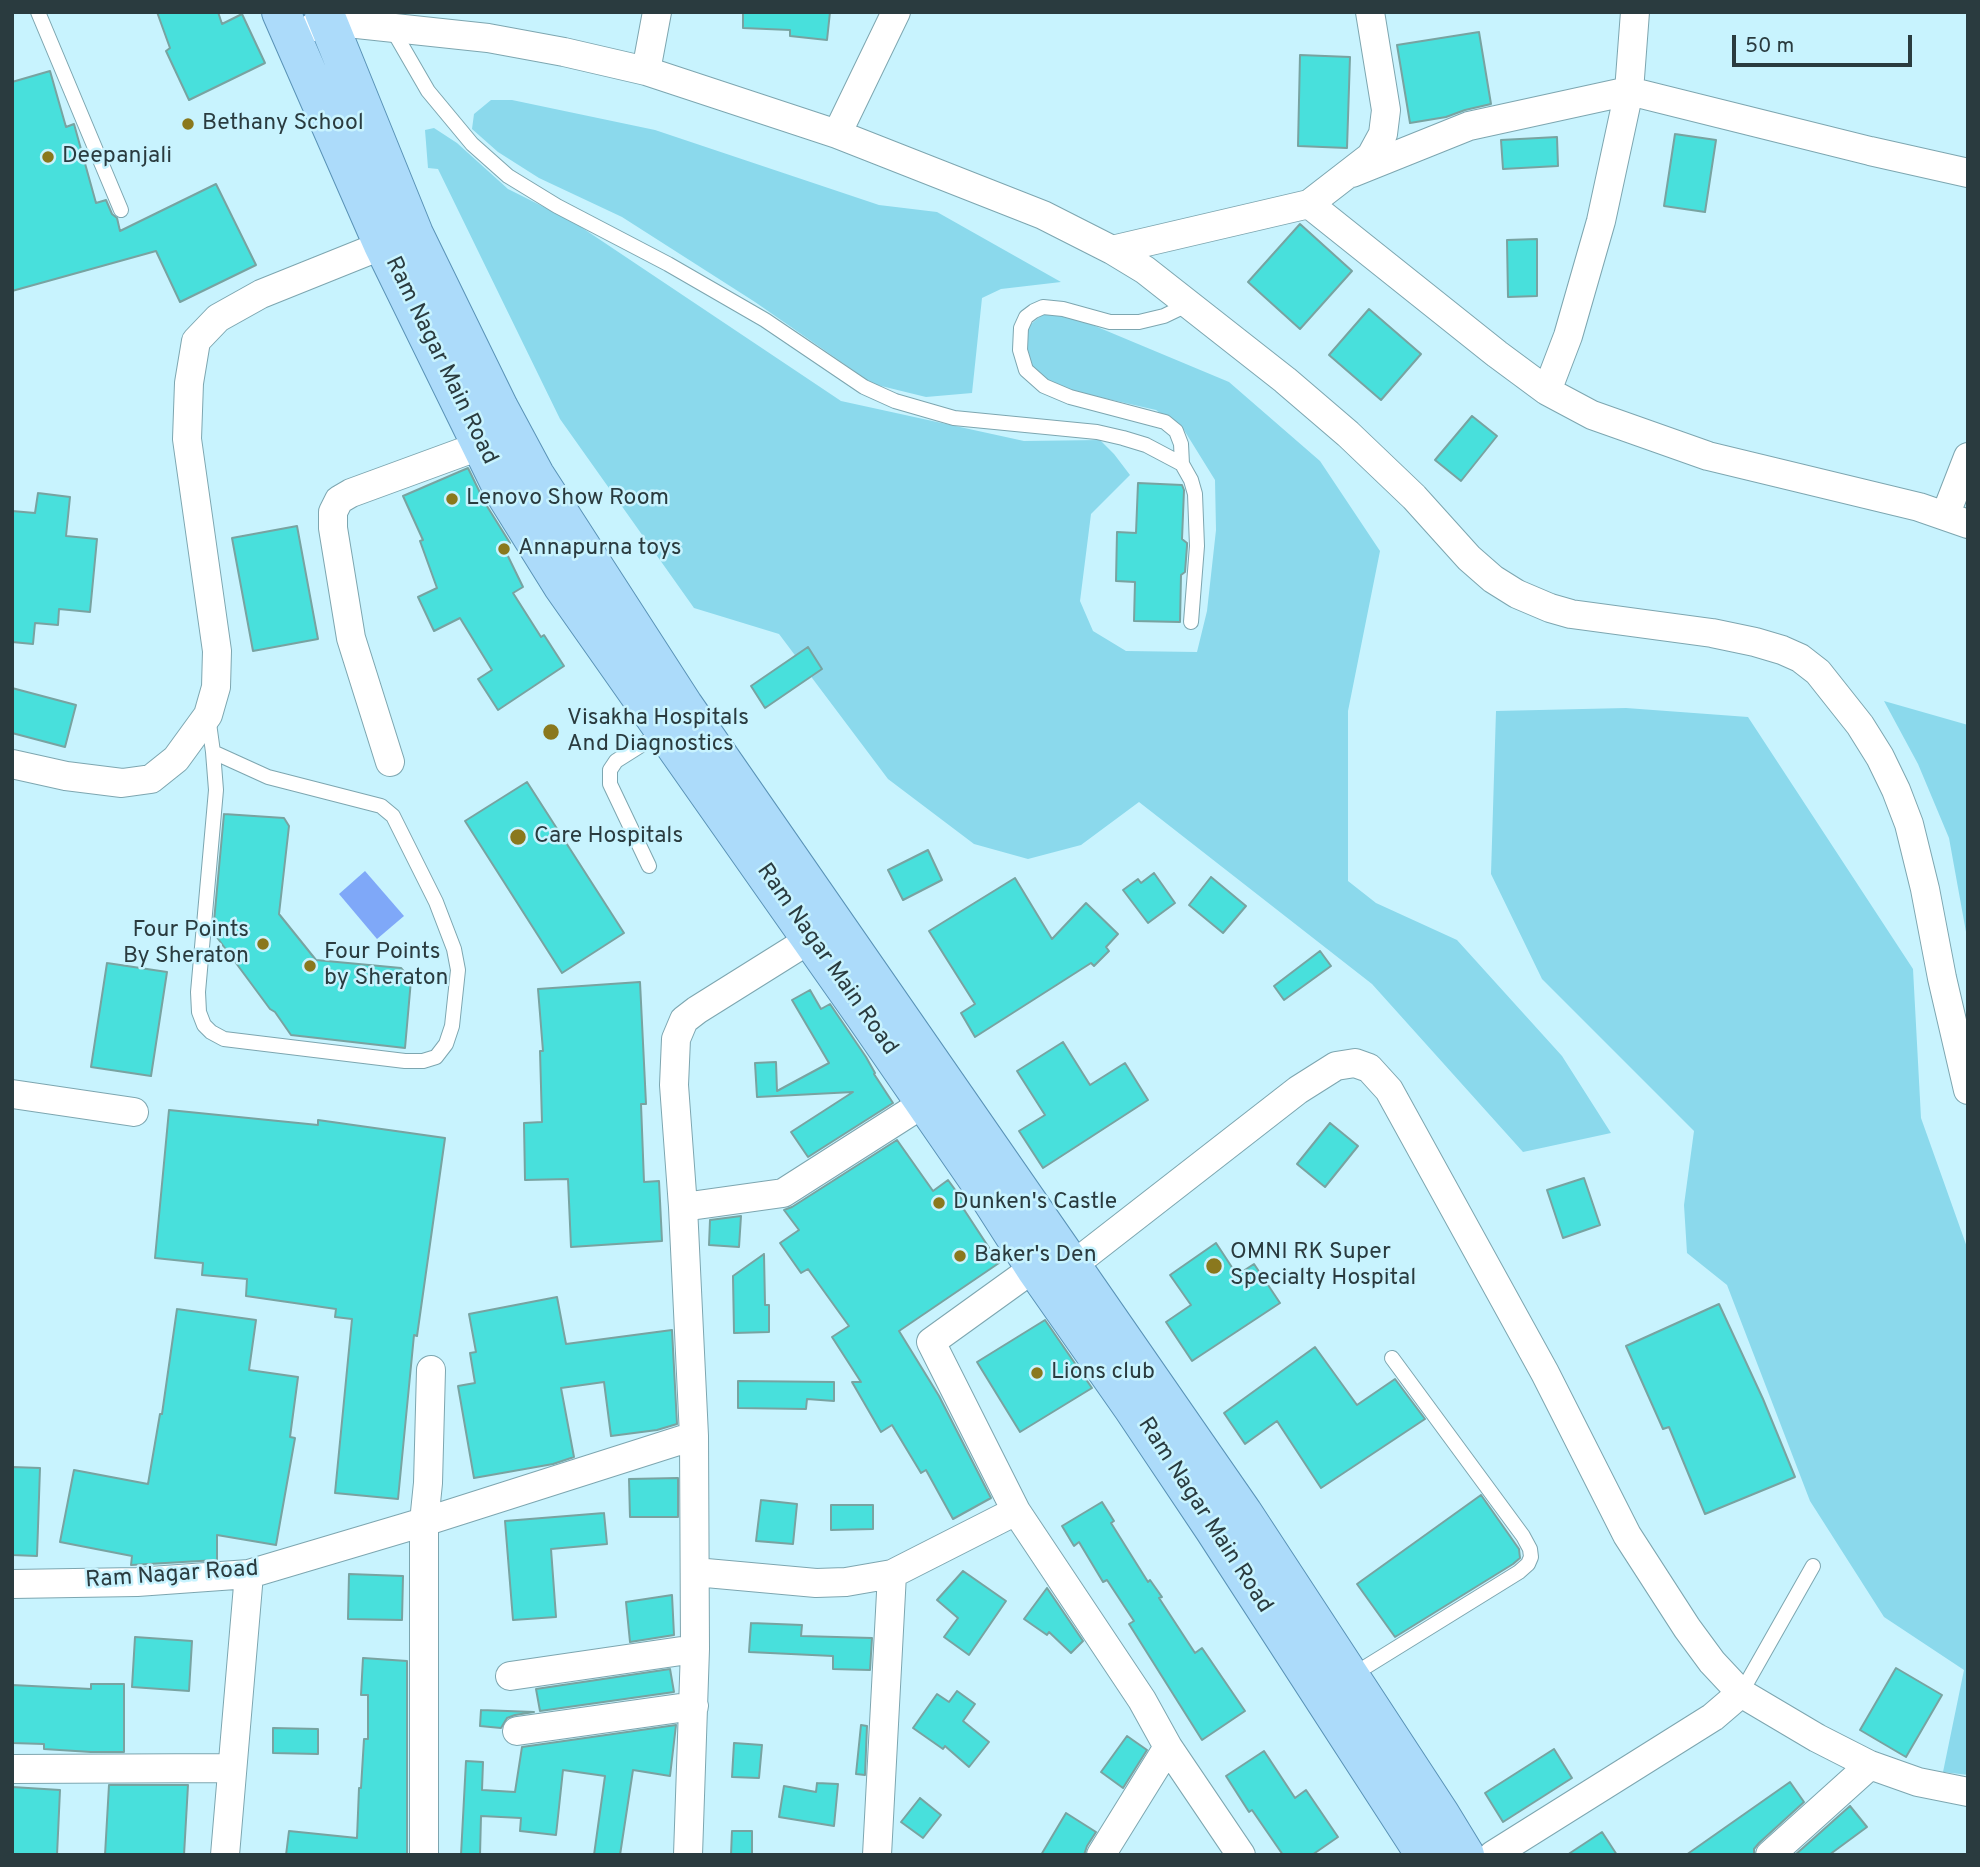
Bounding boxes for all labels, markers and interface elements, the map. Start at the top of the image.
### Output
scale bar [1735,21,1915,65]
text: 50 m [1745,33,1794,60]
place label: Bethany School [202,110,364,138]
marker: Bethany School [180,116,196,132]
place label: Deepanjali [62,143,172,171]
marker: Deepanjali [40,149,56,165]
street label: Ram Nagar Main Road [378,253,502,469]
place label: Lenovo Show Room [466,485,669,513]
marker: Lenovo Show Room [444,491,460,507]
place label: Annapurna toys [518,535,682,563]
marker: Annapurna toys [496,541,512,557]
place label: Visakha Hospitals And Diagnostics [567,705,749,759]
marker: Visakha Hospitals And Diagnostics [541,722,561,742]
place label: Care Hospitals [534,823,683,851]
marker: Care Hospitals [508,827,528,847]
street label: Ram Nagar Main Road [749,859,903,1061]
place label: Four Points By Sheraton [123,917,249,971]
marker: Four Points By Sheraton [255,936,271,952]
place label: Four Points by Sheraton [324,939,448,993]
marker: Four Points by Sheraton [302,958,318,974]
place label: Dunken's Castle [953,1189,1117,1217]
marker: Dunken's Castle [931,1195,947,1211]
place label: OMNI RK Super Specialty Hospital [1230,1239,1416,1293]
place label: Baker's Den [974,1242,1097,1270]
marker: Baker's Den [952,1248,968,1264]
marker: OMNI RK Super Specialty Hospital [1204,1256,1224,1276]
place label: Lions club [1051,1359,1155,1387]
marker: Lions club [1029,1365,1045,1381]
street label: Ram Nagar Main Road [1130,1413,1278,1619]
street label: Ram Nagar Road [85,1556,259,1596]

